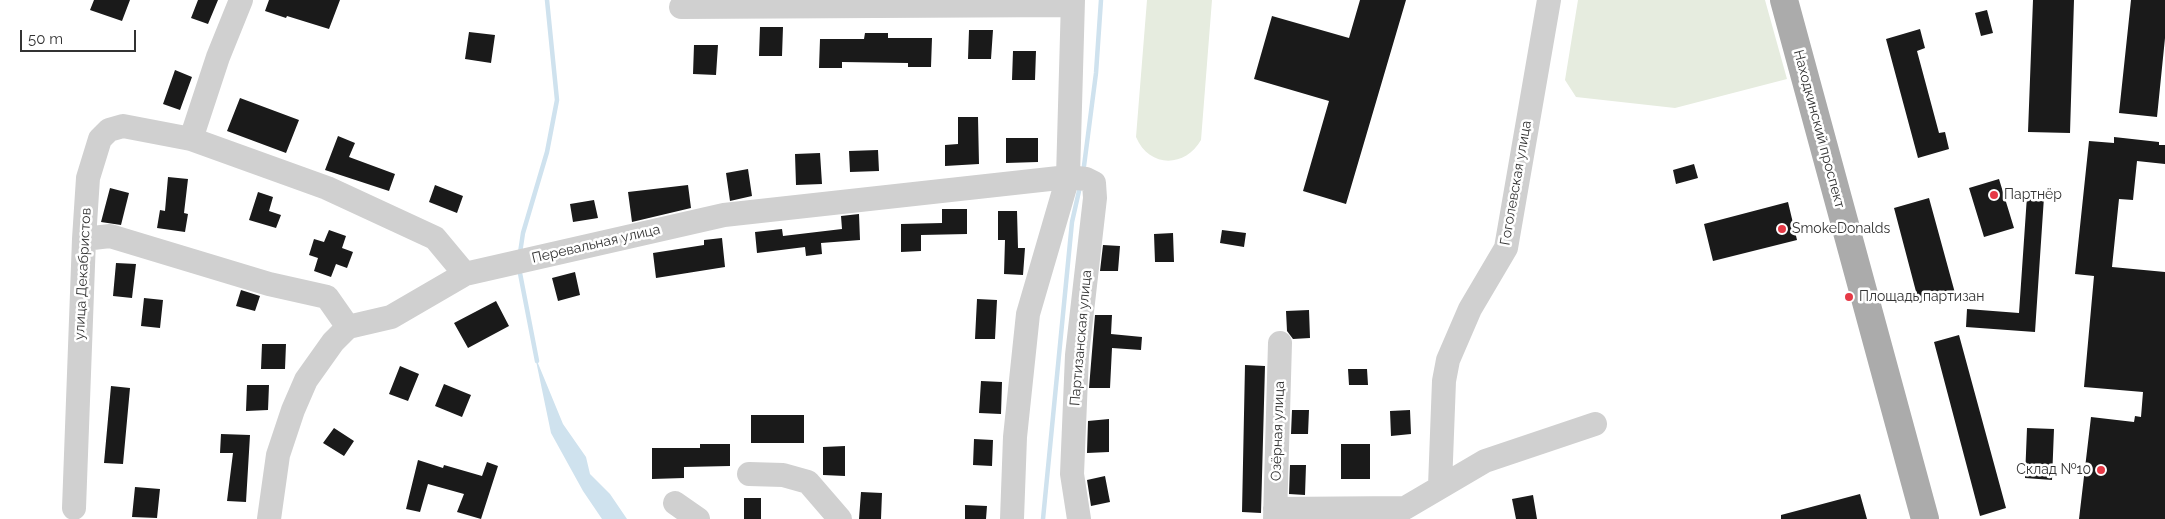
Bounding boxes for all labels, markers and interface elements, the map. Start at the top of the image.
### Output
scale bar [22,20,139,52]
text: 50 m [28,30,63,48]
street label: Находкинский проспект [1790,48,1848,210]
street label: Гоголевская улица [1497,119,1535,247]
place label: Партнёр [2004,187,2062,203]
marker: Партнёр [1988,189,2000,201]
street label: улица Декабристов [71,207,95,341]
street label: Перевальная улица [530,221,662,267]
place label: SmokeDonalds [1792,221,1890,237]
marker: SmokeDonalds [1776,223,1788,235]
street label: Партизанская улица [1067,269,1095,407]
place label: Площадь партизан [1859,289,1984,305]
marker: Площадь партизан [1843,291,1855,303]
street label: Озёрная улица [1268,381,1288,481]
place label: Склад №10 [2016,462,2091,478]
marker: Склад №10 [2095,464,2107,476]

